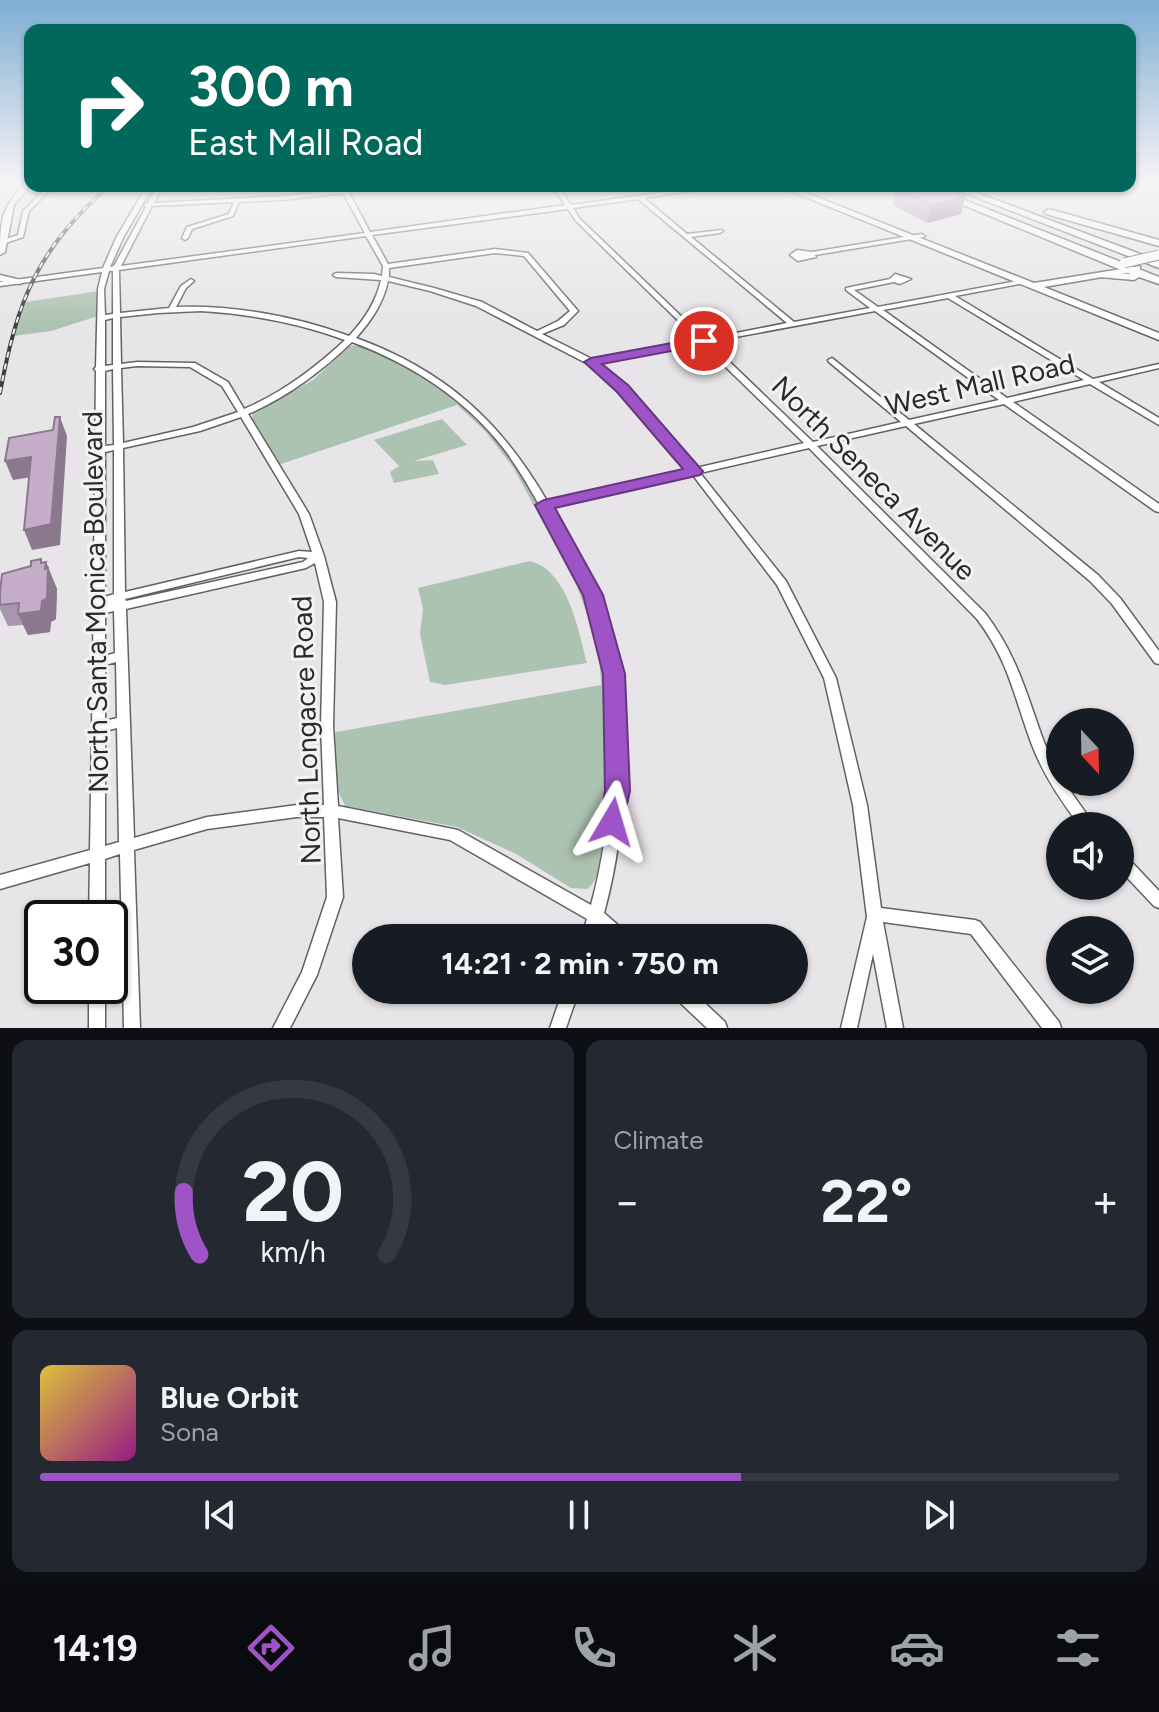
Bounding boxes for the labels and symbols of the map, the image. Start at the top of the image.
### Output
pin [670,307,738,375]
street label: West Mall Road [882,346,1078,422]
street label: North Seneca Avenue [765,369,983,587]
street label: North Santa Monica Boulevard [75,411,115,793]
street label: North Longacre Road [284,595,328,865]
north arrow [1046,708,1134,796]
position arrow [570,780,654,864]
speed limit sign: 30 [24,900,128,1004]

